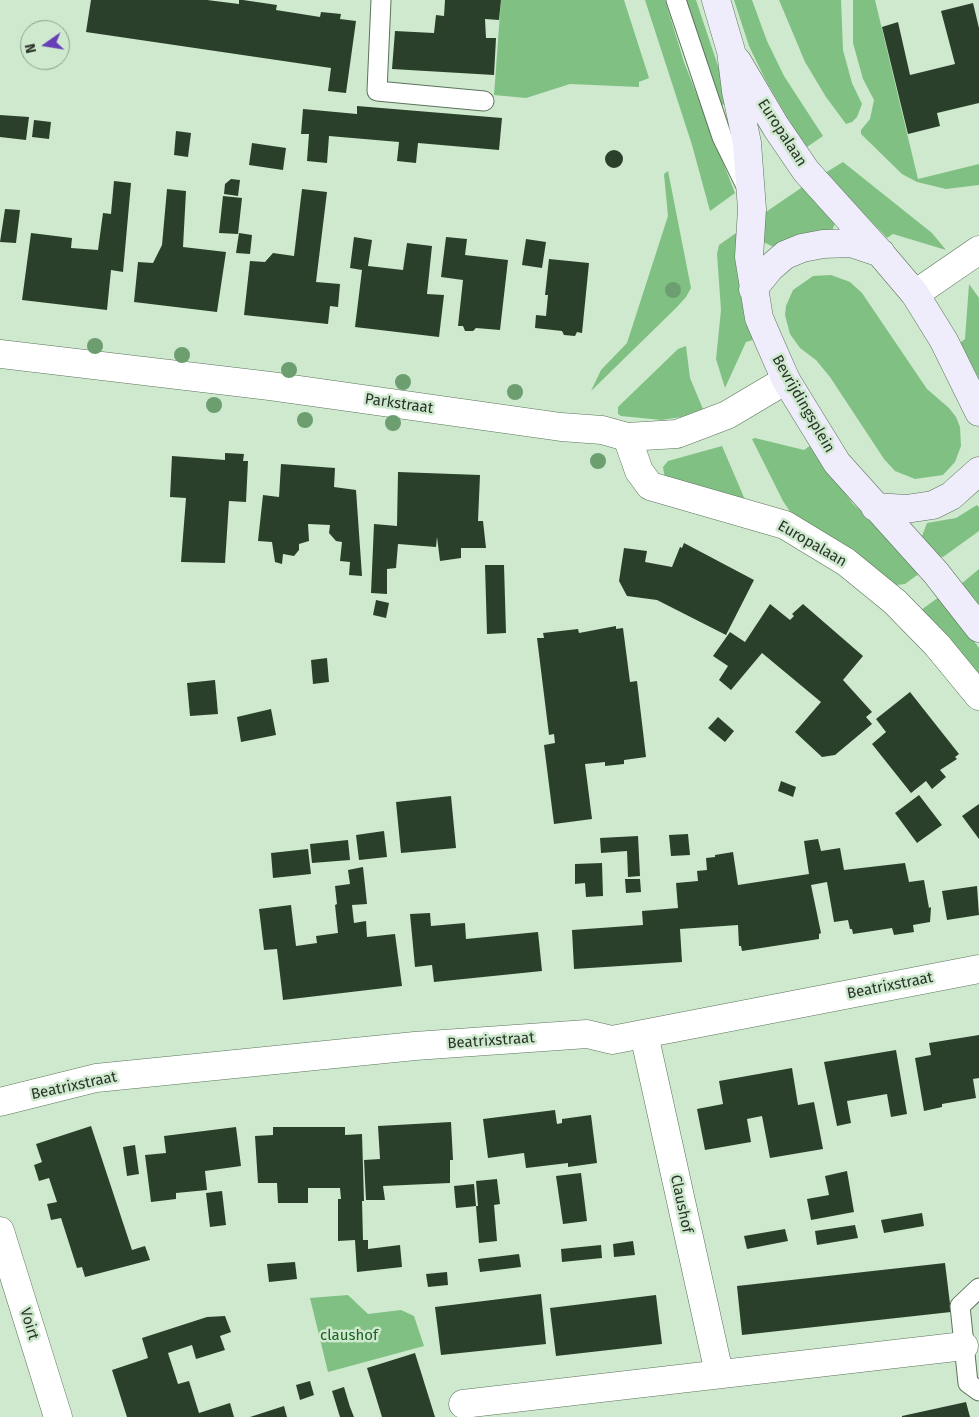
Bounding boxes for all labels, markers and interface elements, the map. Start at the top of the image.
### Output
north arrow [20,20,70,70]
text: N [22,42,40,55]
street label: Europalaan [754,96,810,170]
street label: Bevrijdingsplein [768,352,838,456]
street label: Parkstraat [364,390,434,418]
street label: Europalaan [774,517,850,571]
street label: Beatrixstraat [845,969,935,1003]
street label: Beatrixstraat [447,1029,535,1053]
street label: Beatrixstraat [29,1068,119,1104]
street label: Claushof [666,1173,696,1235]
street label: Voirt [16,1306,42,1342]
park label: claushof [320,1327,378,1345]

